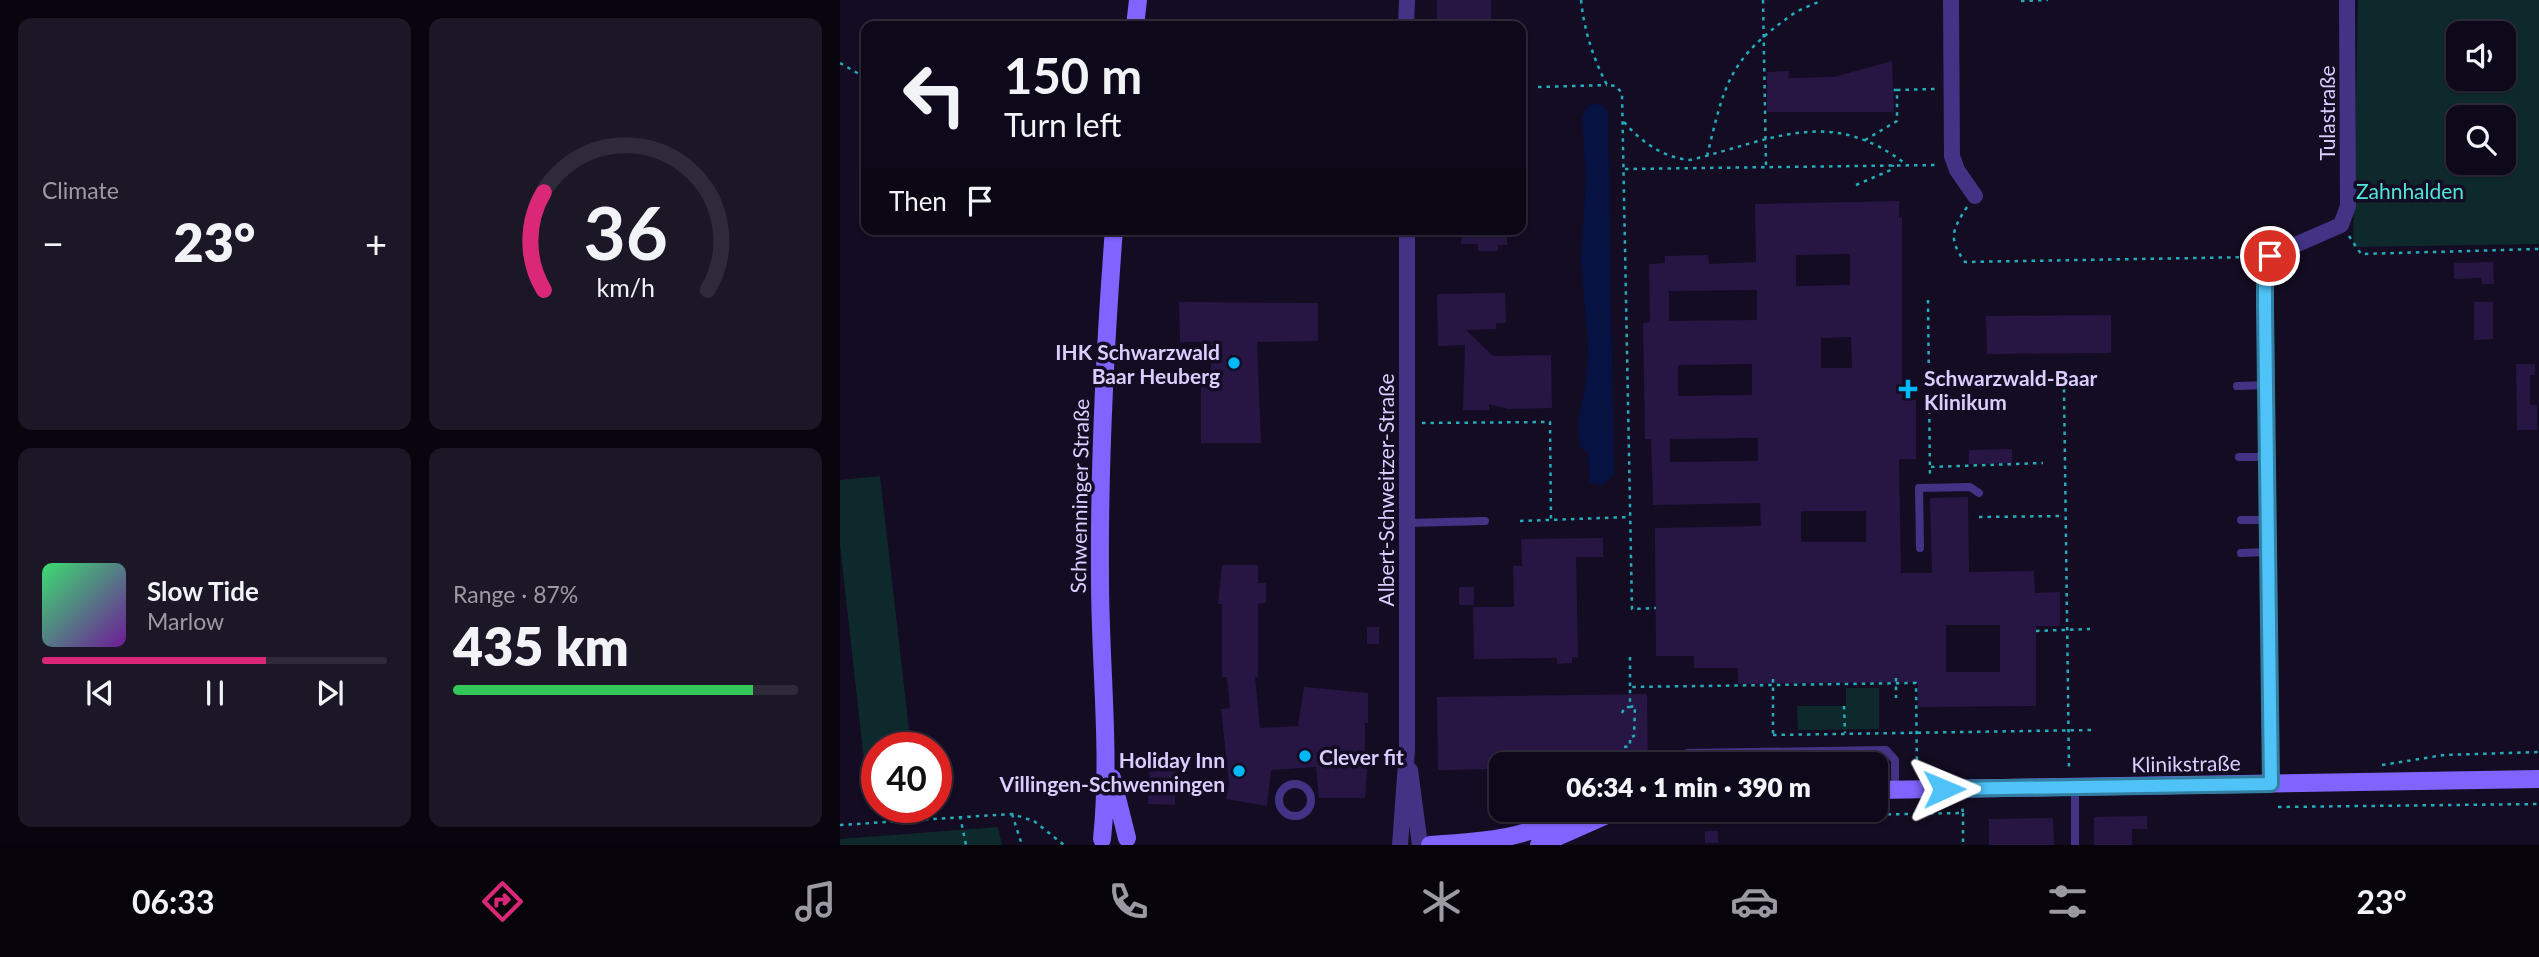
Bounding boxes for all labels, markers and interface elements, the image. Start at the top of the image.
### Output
map controls [2446,21,2516,175]
button: sound [2446,21,2516,91]
text: 150 m [1004,46,1142,104]
icon: left [889,49,980,140]
street label: Tulastraße [2314,65,2339,161]
text: Turn left [1004,105,1121,144]
button: search [2446,105,2516,175]
text: Climate [42,176,119,204]
park label: Zahnhalden [2356,178,2464,203]
icon: arrive [961,182,999,220]
text: Then [889,185,947,217]
text: 36 [583,188,668,276]
text: 23° [174,211,255,273]
text: − [42,220,64,266]
text: + [365,220,387,266]
pin [2240,226,2300,286]
icon: arrive [2251,237,2289,275]
text: km/h [596,272,655,302]
place label: IHK Schwarzwald Baar Heuberg [1055,339,1220,388]
marker: IHK Schwarzwald Baar Heuberg [1226,355,1242,371]
place label: Schwarzwald-Baar Klinikum [1924,365,2098,414]
street label: Albert-Schweitzer-Straße [1373,373,1398,607]
marker: Schwarzwald-Baar Klinikum [1898,379,1918,399]
street label: Schwenninger Straße [1065,398,1093,594]
text: Slow Tide [147,575,259,607]
text: Range · 87% [453,580,578,608]
text: Marlow [147,607,224,635]
text: 435 km [453,615,629,677]
icon: previous [81,674,119,712]
icon: pause [196,674,234,712]
icon: next [311,674,349,712]
speed limit sign: 40 [861,732,952,823]
place label: Clever fit [1319,744,1404,769]
place label: Holiday Inn Villingen-Schwenningen [999,747,1225,796]
marker: Clever fit [1297,748,1313,764]
street label: Klinikstraße [2131,750,2241,776]
position arrow [1907,752,1981,826]
marker: Holiday Inn Villingen-Schwenningen [1231,763,1247,779]
text: 06:34 · 1 min · 390 m [1566,771,1811,803]
icon: directions [478,877,527,926]
icon: music [791,877,840,926]
icon: phone [1104,877,1153,926]
icon: climate [1417,877,1466,926]
icon: car [1730,877,1779,926]
icon: filters [2043,877,2092,926]
text: 06:33 [132,882,214,921]
text: 23° [2356,882,2407,921]

